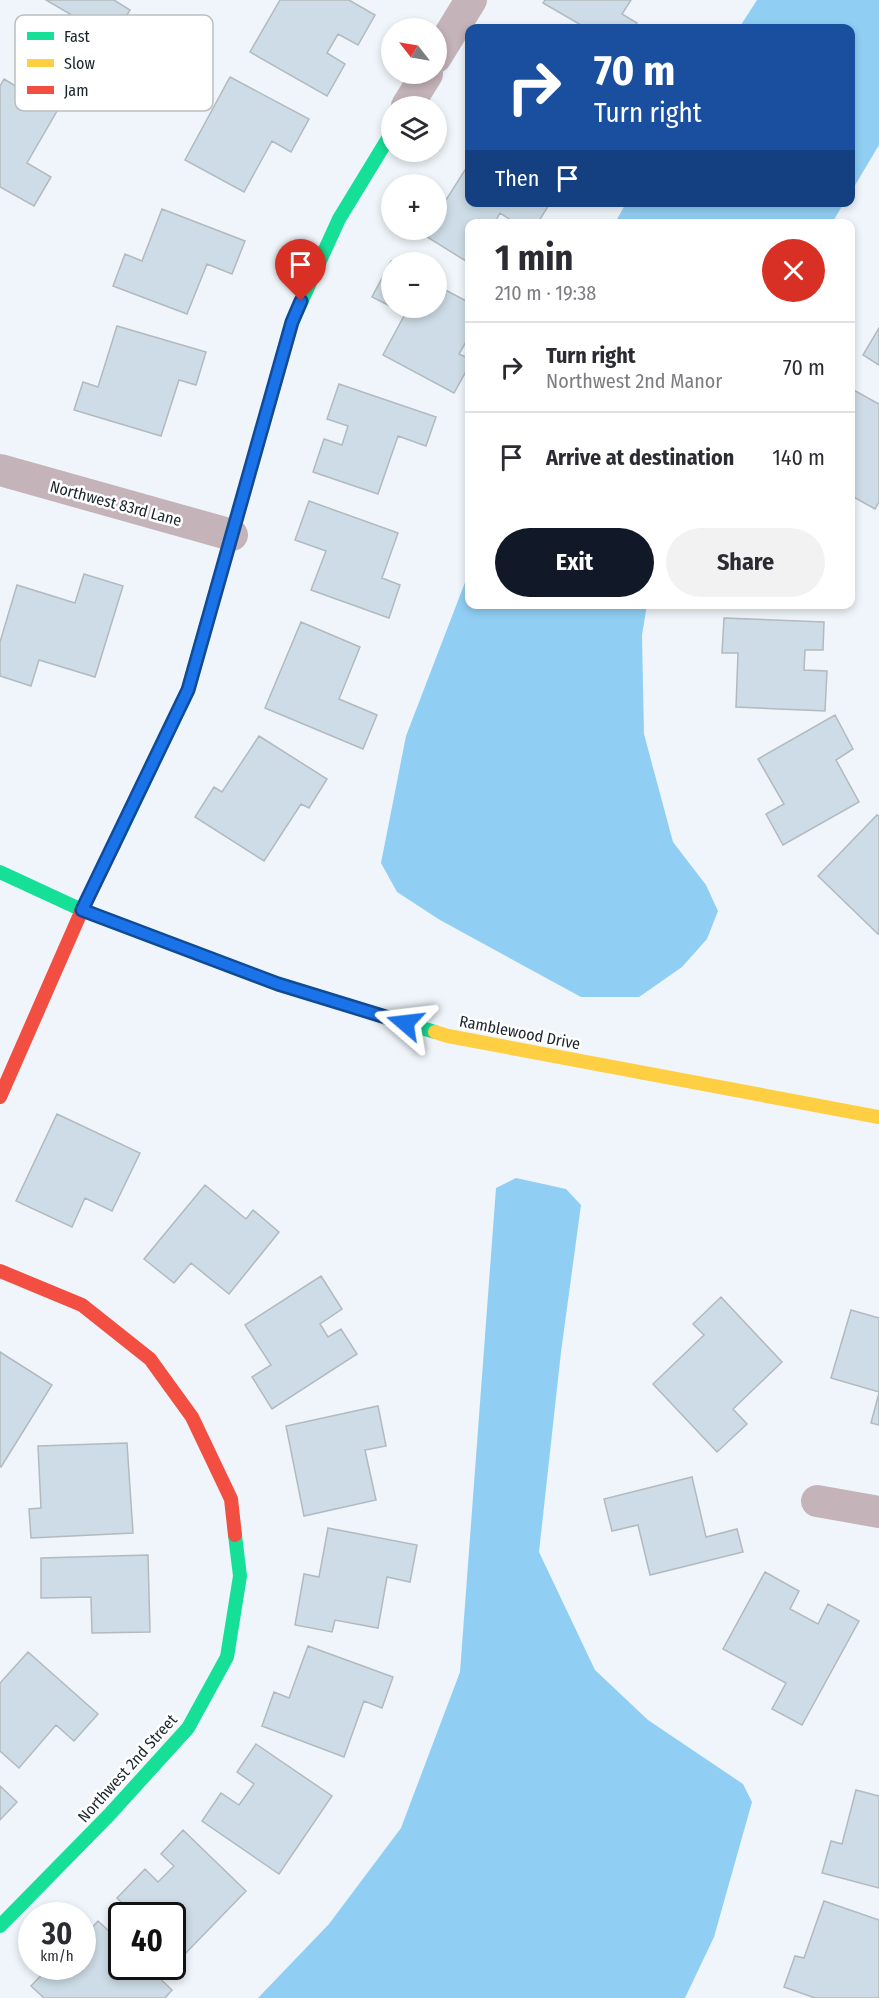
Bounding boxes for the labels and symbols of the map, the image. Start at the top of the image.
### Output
legend [15,15,213,111]
north arrow [381,18,447,84]
text: Fast [64,27,91,46]
text: Slow [64,54,95,73]
text: Jam [64,81,89,100]
pin [275,239,326,301]
street label: Northwest 83rd Lane [48,477,184,530]
position arrow [373,991,437,1055]
street label: Ramblewood Drive [458,1011,582,1054]
street label: Northwest 2nd Street [74,1710,181,1826]
speed limit sign: 40 [108,1902,186,1980]

